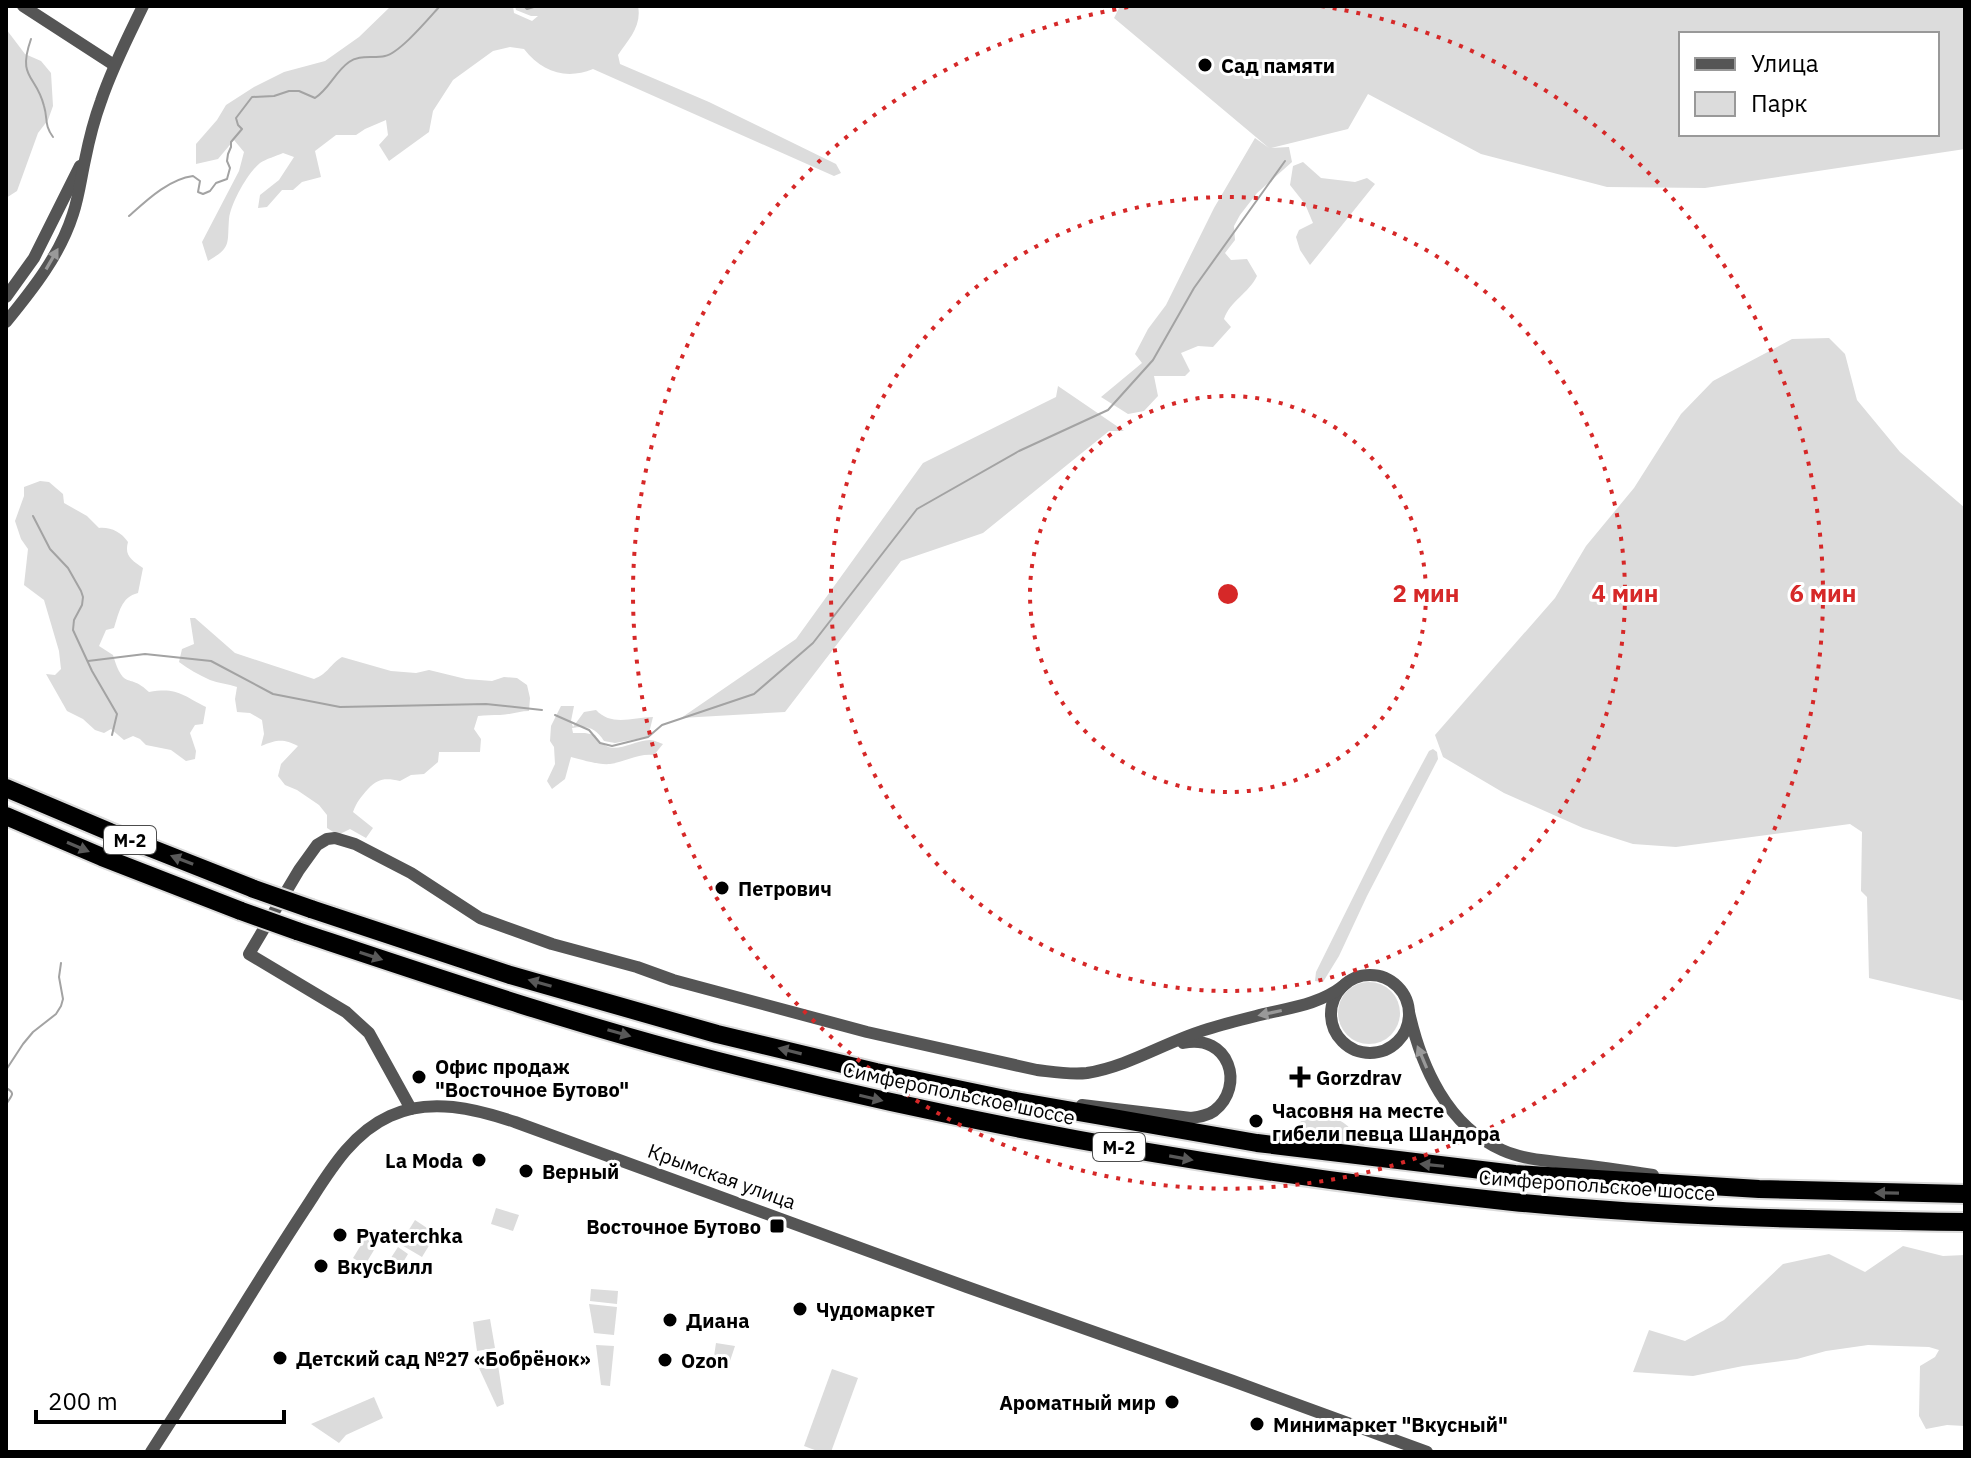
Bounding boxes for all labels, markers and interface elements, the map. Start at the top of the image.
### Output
legend [1679,32,1939,136]
text: Улица [1751,47,1819,79]
place label: Сад памяти [1221,52,1335,79]
marker: Сад памяти [1196,56,1214,74]
text: Парк [1751,87,1808,119]
one-way arrow [45,248,59,270]
text: 2 мин [1393,577,1459,609]
text: 4 мин [1592,577,1658,609]
text: 6 мин [1790,577,1856,609]
centre of rings [1214,580,1242,608]
road number: М-2 [104,826,156,854]
one-way arrow [66,840,90,853]
one-way arrow [170,853,194,866]
place label: Петрович [738,875,832,902]
marker: Петрович [713,879,731,897]
one-way arrow [360,950,384,962]
one-way arrow [527,976,551,989]
one-way arrow [1258,1007,1283,1020]
one-way arrow [608,1027,632,1040]
one-way arrow [778,1045,803,1057]
one-way arrow [1415,1045,1428,1069]
place label: Офис продаж "Восточное Бутово" [435,1053,629,1103]
street label: Симферопольское шоссе [840,1055,1078,1131]
place label: Gorzdrav [1316,1064,1402,1091]
marker: Офис продаж "Восточное Бутово" [410,1068,428,1086]
marker: Gorzdrav [1291,1068,1309,1086]
one-way arrow [859,1093,884,1105]
place label: Часовня на месте гибели певца Шандора [1272,1097,1500,1147]
marker: Часовня на месте гибели певца Шандора [1247,1112,1265,1130]
road number: М-2 [1093,1133,1145,1161]
street label: Крымская улица [644,1137,800,1215]
place label: La Moda [385,1147,463,1174]
marker: La Moda [470,1151,488,1169]
one-way arrow [1169,1152,1194,1164]
place label: Верный [542,1158,619,1185]
one-way arrow [1419,1158,1444,1171]
marker: Верный [517,1162,535,1180]
street label: Симферопольское шоссе [1478,1163,1716,1207]
one-way arrow [1874,1186,1899,1199]
place label: Восточное Бутово [586,1213,761,1240]
marker: Восточное Бутово [768,1217,786,1235]
place label: Pyaterchka [356,1222,463,1249]
marker: Pyaterchka [331,1226,349,1244]
place label: ВкусВилл [337,1253,433,1280]
marker: ВкусВилл [312,1257,330,1275]
place label: Чудомаркет [816,1296,935,1323]
marker: Чудомаркет [791,1300,809,1318]
place label: Диана [686,1307,750,1334]
marker: Диана [661,1311,679,1329]
place label: Детский сад №27 «Бобрёнок» [296,1345,591,1372]
place label: Ozon [681,1347,729,1374]
marker: Детский сад №27 «Бобрёнок» [271,1349,289,1367]
marker: Ozon [656,1351,674,1369]
scale bar [36,1374,284,1424]
text: 200 m [48,1385,118,1417]
place label: Ароматный мир [999,1389,1156,1416]
marker: Ароматный мир [1163,1393,1181,1411]
place label: Минимаркет "Вкусный" [1273,1411,1508,1438]
marker: Минимаркет "Вкусный" [1248,1415,1266,1433]

